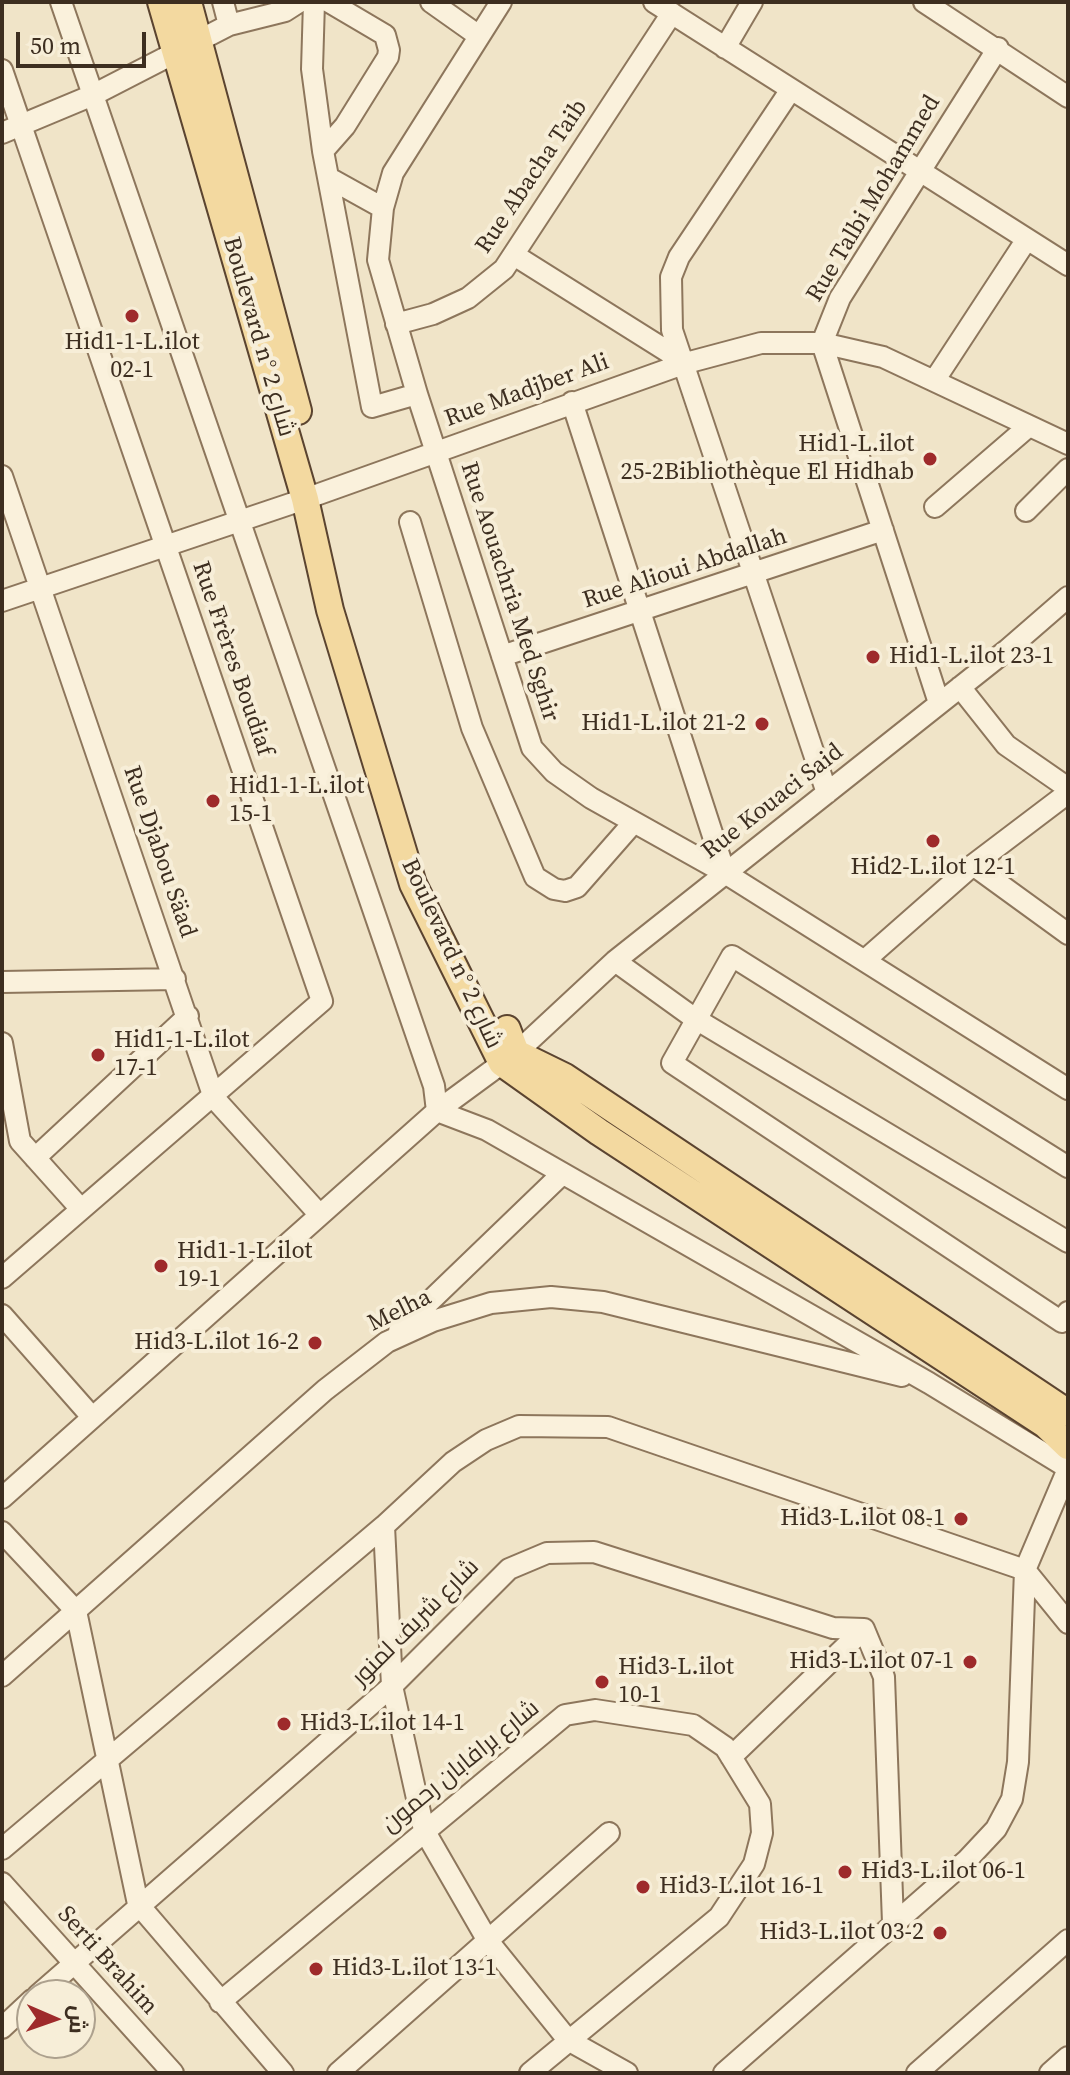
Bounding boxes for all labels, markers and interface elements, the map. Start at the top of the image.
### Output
scale bar [20,16,150,66]
text: 50 m [30,29,81,62]
street label: Rue Talbi Mohammed [801,90,947,308]
street label: Rue Abacha Taib [470,95,594,259]
street label: Boulevard n° شارع 2 [216,234,300,440]
marker: Hid1-1-L.ilot 02-1 [123,307,141,325]
place label: Hid1-1-L.ilot 02-1 [64,329,200,385]
street label: Rue Madjber Ali [441,348,613,434]
place label: Hid1-L.ilot 25-2Bibliothèque El Hidhab [621,431,914,487]
marker: Hid1-L.ilot 25-2Bibliothèque El Hidhab [921,450,939,468]
street label: Rue Aouachria Med Sghir [453,459,565,725]
street label: Rue Alioui Abdallah [579,522,791,616]
street label: Rue Frères Boudiaf [185,558,279,760]
place label: Hid1-L.ilot 23-1 [889,643,1054,671]
marker: Hid1-L.ilot 23-1 [864,648,882,666]
place label: Hid1-L.ilot 21-2 [581,710,746,738]
marker: Hid1-L.ilot 21-2 [753,715,771,733]
street label: Rue Kouaci Said [697,738,849,866]
street label: Rue Djabou Säad [116,762,202,942]
place label: Hid1-1-L.ilot 15-1 [229,773,364,829]
marker: Hid1-1-L.ilot 15-1 [204,792,222,810]
marker: Hid2-L.ilot 12-1 [924,832,942,850]
street label: Boulevard n° شارع 2 [394,854,508,1054]
place label: Hid2-L.ilot 12-1 [851,854,1015,882]
place label: Hid1-1-L.ilot 17-1 [114,1027,249,1083]
marker: Hid1-1-L.ilot 17-1 [89,1046,107,1064]
place label: Hid1-1-L.ilot 19-1 [177,1238,312,1294]
marker: Hid1-1-L.ilot 19-1 [152,1257,170,1275]
street label: Melha [364,1283,436,1339]
place label: Hid3-L.ilot 16-2 [134,1329,299,1357]
marker: Hid3-L.ilot 16-2 [306,1334,324,1352]
place label: Hid3-L.ilot 08-1 [780,1505,945,1533]
marker: Hid3-L.ilot 08-1 [952,1510,970,1528]
street label: شارع شريف لمنور [346,1553,486,1693]
place label: Hid3-L.ilot 07-1 [789,1648,954,1676]
marker: Hid3-L.ilot 07-1 [961,1653,979,1671]
place label: Hid3-L.ilot 10-1 [618,1654,734,1710]
marker: Hid3-L.ilot 10-1 [593,1673,611,1691]
street label: شارع برافابان رحمون [376,1695,546,1839]
place label: Hid3-L.ilot 14-1 [300,1710,465,1738]
marker: Hid3-L.ilot 14-1 [275,1715,293,1733]
place label: Hid3-L.ilot 06-1 [861,1858,1026,1886]
marker: Hid3-L.ilot 06-1 [836,1863,854,1881]
place label: Hid3-L.ilot 16-1 [659,1873,824,1901]
marker: Hid3-L.ilot 16-1 [634,1878,652,1896]
street label: Serti Brahim [51,1901,163,2021]
place label: Hid3-L.ilot 03-2 [759,1919,924,1947]
marker: Hid3-L.ilot 03-2 [931,1924,949,1942]
place label: Hid3-L.ilot 13-1 [332,1955,497,1983]
marker: Hid3-L.ilot 13-1 [307,1960,325,1978]
north arrow [16,1979,96,2059]
text: ش [63,2005,93,2034]

